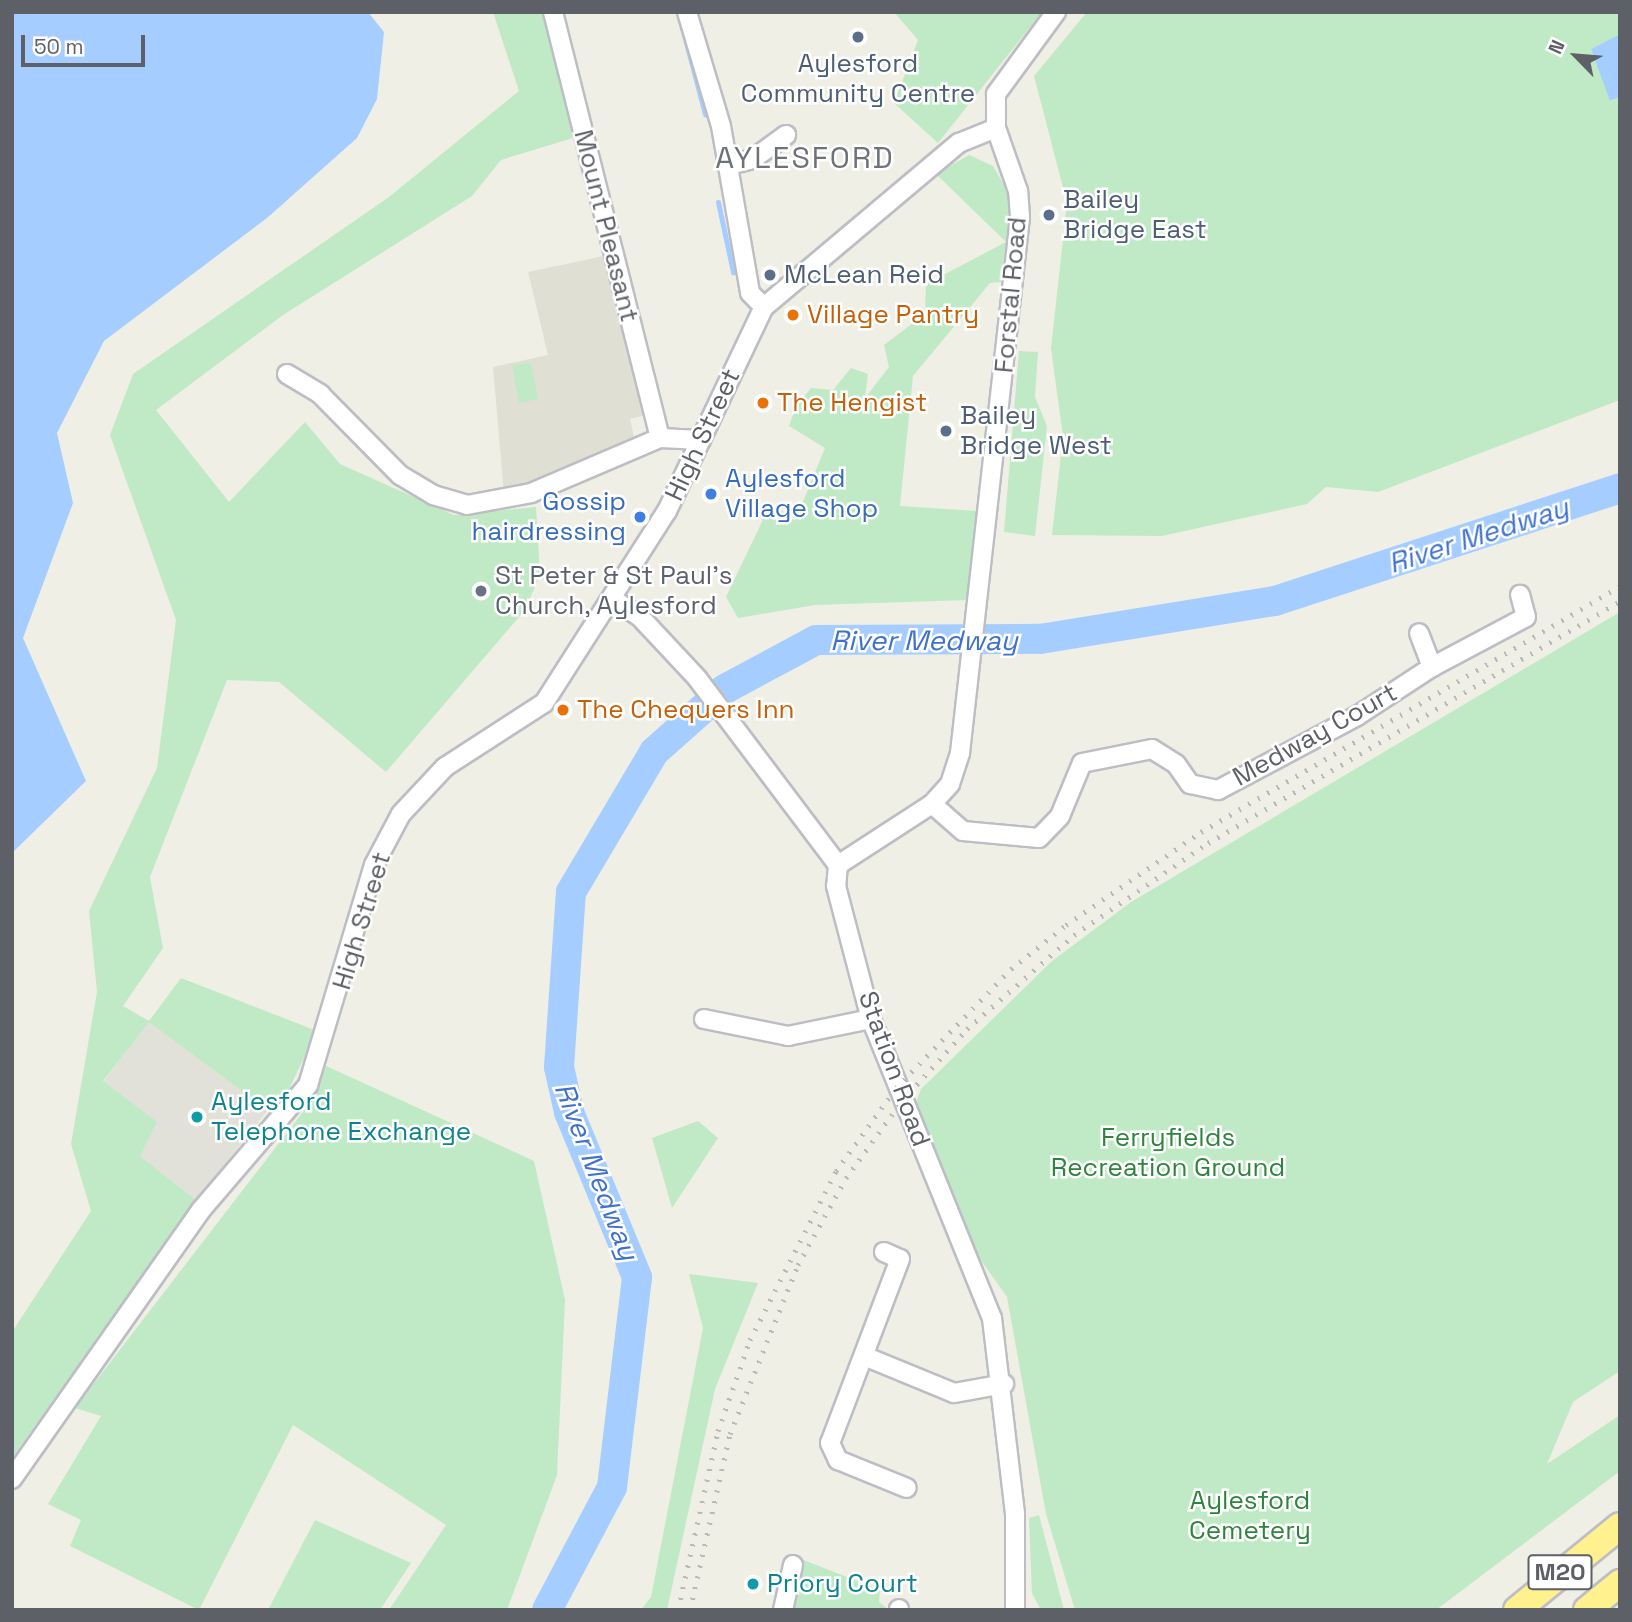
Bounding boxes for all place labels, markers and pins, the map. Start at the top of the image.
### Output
marker: Aylesford Community Centre [850,29,866,45]
place label: Aylesford Community Centre [741,48,975,110]
place label: Bailey Bridge East [1063,184,1207,246]
marker: Bailey Bridge East [1041,207,1057,223]
place label: McLean Reid [784,259,944,291]
marker: McLean Reid [762,267,778,283]
place label: Village Pantry [807,299,979,331]
marker: Village Pantry [785,307,801,323]
place label: The Hengist [777,387,927,419]
marker: The Hengist [755,395,771,411]
place label: Bailey Bridge West [960,400,1112,462]
marker: Bailey Bridge West [938,423,954,439]
place label: Aylesford Village Shop [725,463,878,524]
place label: Gossip hairdressing [472,486,626,548]
marker: Aylesford Village Shop [703,486,719,502]
marker: Gossip hairdressing [632,509,648,525]
place label: St Peter & St Paul's Church, Aylesford [495,560,732,622]
marker: St Peter & St Paul's Church, Aylesford [473,583,489,599]
place label: The Chequers Inn [577,694,795,726]
marker: The Chequers Inn [555,702,571,718]
place label: Aylesford Telephone Exchange [211,1086,471,1148]
marker: Aylesford Telephone Exchange [189,1109,205,1125]
place label: Priory Court [767,1568,918,1600]
marker: Priory Court [745,1576,761,1592]

